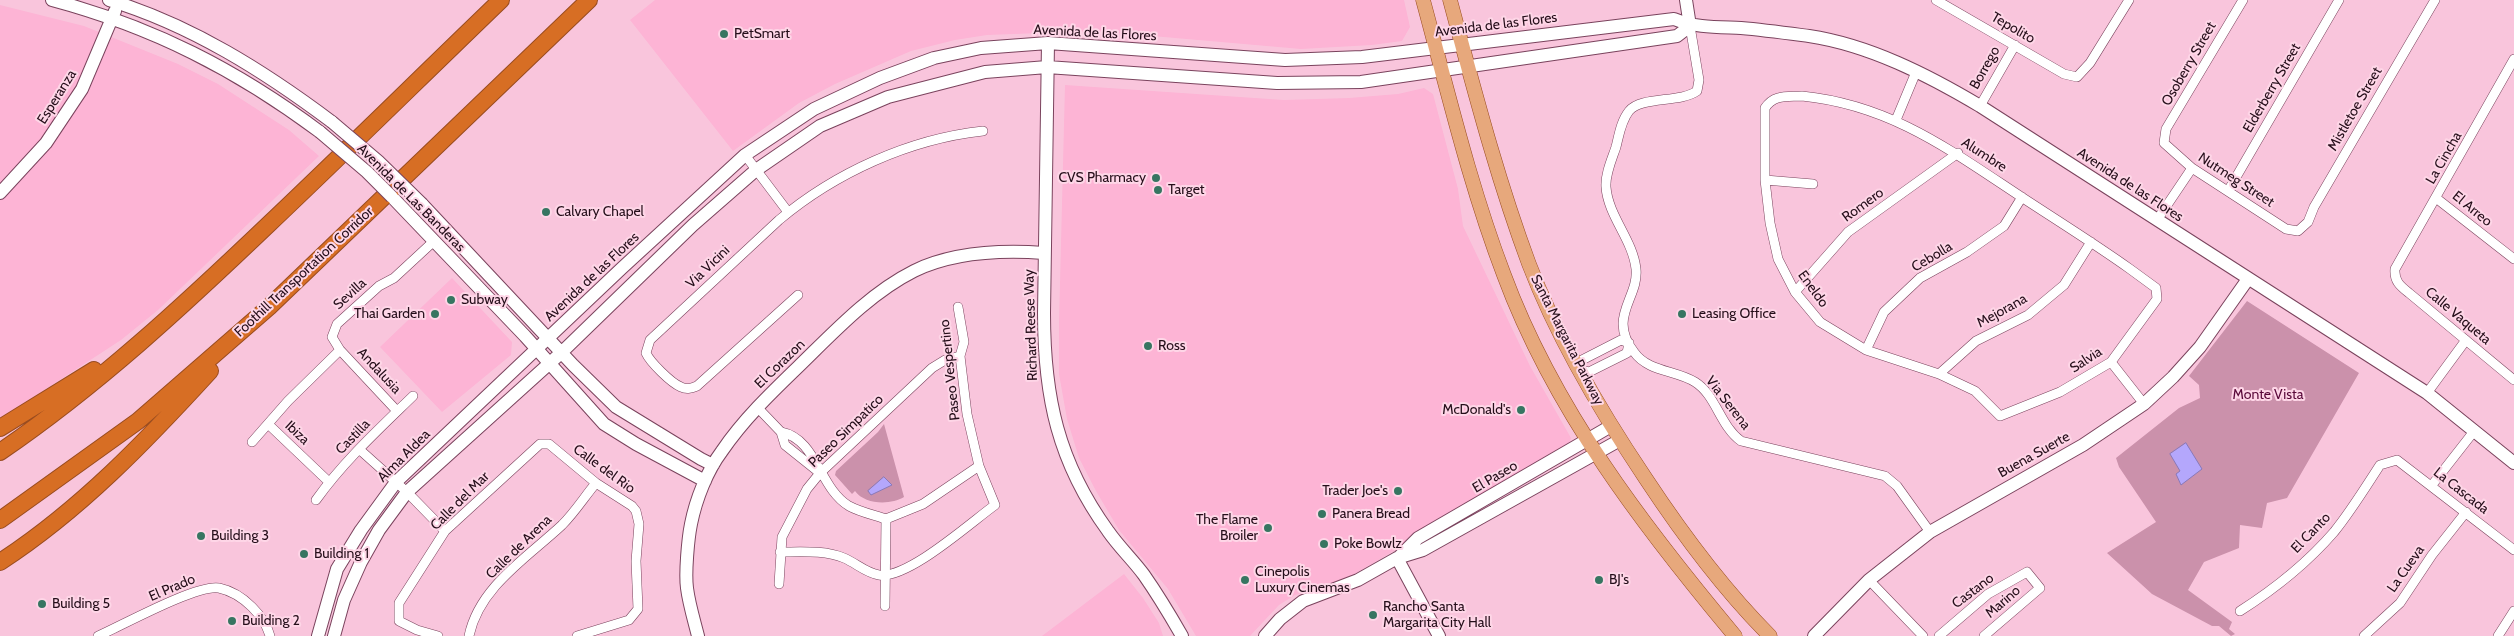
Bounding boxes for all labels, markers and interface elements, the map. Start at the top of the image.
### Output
street label: Avenida de las Flores [1434,9,1558,41]
street label: Tepolito [1988,9,2038,47]
street label: Osoberry Street [2158,19,2220,109]
street label: Avenida de las Flores [1033,21,1157,45]
place label: PetSmart [734,26,790,42]
marker: PetSmart [718,28,730,40]
street label: Elderberry Street [2240,40,2304,136]
street label: Borrego [1966,44,2004,92]
street label: Mistletoe Street [2324,64,2386,154]
street label: Esperanza [34,67,80,127]
street label: La Cincha [2422,129,2466,187]
street label: Alumbre [1958,134,2010,176]
street label: Avenida de Las Banderas [353,140,469,256]
street label: Avenida de las Flores [2074,144,2186,226]
street label: Nutmeg Street [2195,149,2277,211]
place label: CVS Pharmacy [1058,170,1146,186]
marker: CVS Pharmacy [1150,172,1162,184]
place label: Target [1168,182,1205,198]
marker: Target [1152,184,1164,196]
street label: Romero [1839,184,1887,226]
street label: El Arreo [2449,188,2495,230]
street label: Foothill Transportation Corridor [231,203,377,341]
place label: Calvary Chapel [556,204,644,220]
marker: Calvary Chapel [540,206,552,218]
street label: Avenida de las Flores [541,229,643,325]
street label: Cebolla [1909,238,1955,276]
street label: Via Vicini [683,242,733,292]
street label: Eneldo [1794,267,1832,311]
street label: Richard Reese Way [1021,269,1041,381]
street label: Santa Margarita Parkway [1527,272,1607,408]
street label: Sevilla [330,275,370,313]
street label: Calle Vaqueta [2422,284,2494,348]
street label: Mejorana [1974,290,2030,332]
place label: Subway [461,292,508,308]
marker: Subway [445,294,457,306]
place label: Thai Garden [354,306,425,322]
place label: Leasing Office [1692,306,1776,322]
marker: Thai Garden [429,308,441,320]
marker: Leasing Office [1676,308,1688,320]
street label: Paseo Vespertino [936,319,964,421]
street label: El Corazon [751,336,809,392]
place label: Ross [1158,338,1185,354]
marker: Ross [1142,340,1154,352]
street label: Andalusia [353,344,405,398]
street label: Salvia [2067,344,2105,376]
street label: Via Serena [1702,373,1754,433]
park label: Monte Vista [2233,387,2303,403]
street label: Paseo Simpatico [805,391,887,471]
place label: McDonald's [1442,402,1511,418]
marker: McDonald's [1515,404,1527,416]
street label: Castilla [332,416,374,458]
street label: Ibiza [281,417,313,449]
street label: Alma Aldea [374,426,434,486]
street label: Buena Suerte [1995,428,2073,482]
street label: Calle del Rio [570,441,638,497]
street label: El Paseo [1469,457,1521,497]
street label: La Cascada [2430,464,2492,518]
street label: Calle del Mar [427,468,493,534]
place label: Trader Joe's [1322,483,1388,499]
marker: Trader Joe's [1392,485,1404,497]
place label: Panera Bread [1332,506,1410,522]
marker: Panera Bread [1316,508,1328,520]
street label: El Canto [2288,509,2334,557]
street label: Calle de Arena [483,511,555,583]
place label: The Flame Broiler [1196,512,1258,544]
marker: The Flame Broiler [1262,522,1274,534]
place label: Building 3 [211,528,269,544]
marker: Building 3 [195,530,207,542]
place label: Poke Bowlz [1334,536,1402,552]
marker: Poke Bowlz [1318,538,1330,550]
street label: La Cueva [2384,542,2428,596]
place label: Building 1 [314,546,369,562]
marker: Building 1 [298,548,310,560]
place label: Cinepolis Luxury Cinemas [1255,564,1350,596]
street label: Castano [1949,570,1997,612]
street label: El Prado [146,571,198,605]
place label: BJ's [1609,572,1629,588]
marker: Cinepolis Luxury Cinemas [1239,574,1251,586]
marker: BJ's [1593,574,1605,586]
street label: Marino [1982,582,2024,622]
place label: Building 5 [52,596,110,612]
marker: Building 5 [36,598,48,610]
place label: Rancho Santa Margarita City Hall [1383,599,1491,632]
marker: Rancho Santa Margarita City Hall [1367,609,1379,621]
place label: Building 2 [242,613,300,629]
marker: Building 2 [226,615,238,627]

